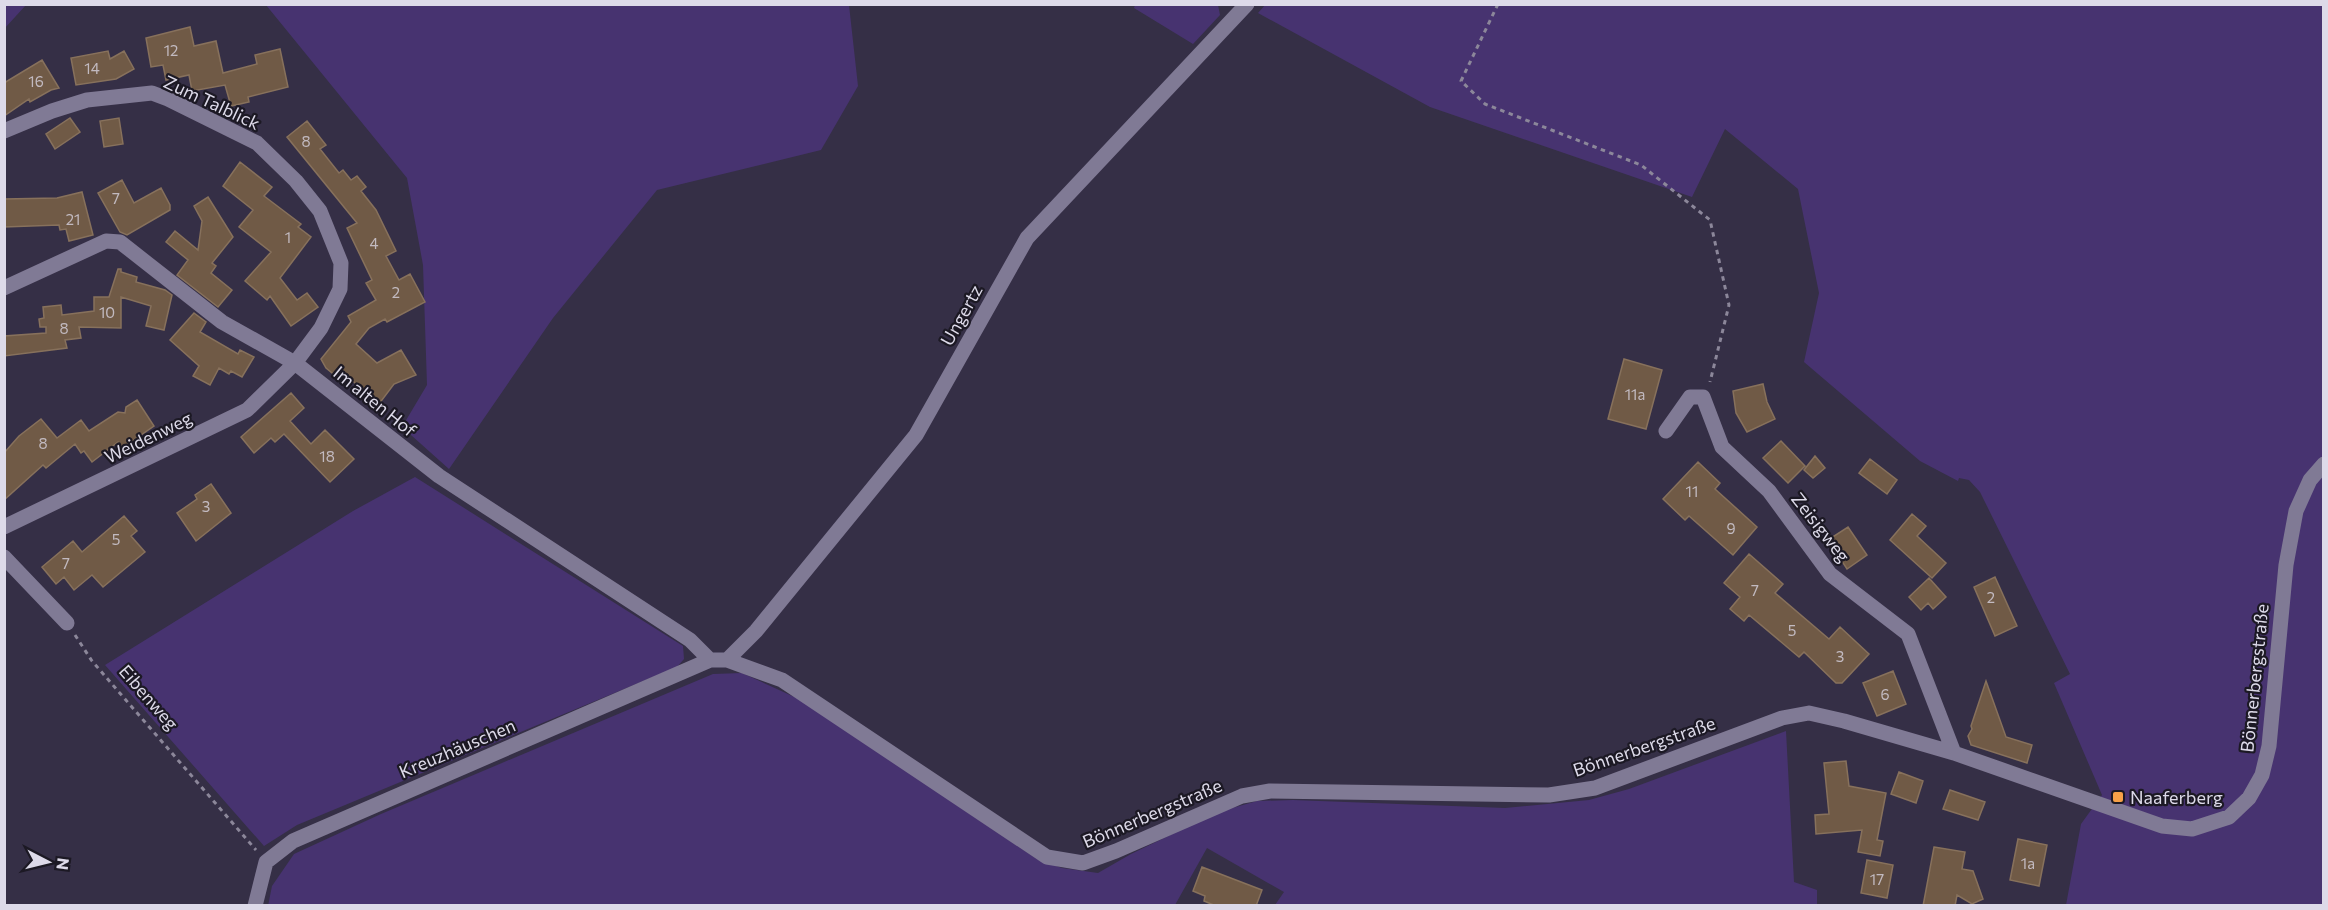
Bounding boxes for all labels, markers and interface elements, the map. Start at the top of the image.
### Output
house number: 12 [164,41,178,59]
house number: 14 [84,59,100,77]
street label: Zum Talblick [160,70,264,134]
house number: 16 [28,72,44,90]
house number: 8 [301,132,311,150]
house number: 7 [112,189,120,207]
house number: 21 [66,210,80,228]
house number: 1 [285,228,291,246]
house number: 4 [370,234,379,252]
street label: Ungertz [935,281,987,349]
house number: 2 [392,283,400,301]
house number: 10 [99,303,115,321]
house number: 8 [59,319,69,337]
street label: Im alten Hof [329,361,421,442]
house number: 11a [1625,385,1645,403]
street label: Weidenweg [101,406,196,468]
house number: 8 [38,434,48,452]
house number: 18 [319,447,335,465]
house number: 11 [1686,482,1698,500]
street label: Zeisigweg [1787,488,1855,566]
house number: 3 [202,497,210,515]
house number: 9 [1726,519,1736,537]
house number: 5 [112,530,120,548]
house number: 7 [62,554,70,572]
house number: 7 [1751,581,1759,599]
house number: 2 [1987,588,1995,606]
street label: Bönnerbergstraße [2235,603,2273,753]
house number: 5 [1788,621,1796,639]
house number: 3 [1836,647,1844,665]
street label: Eibenweg [115,660,183,734]
house number: 6 [1880,685,1890,703]
street label: Bönnerbergstraße [1570,711,1718,781]
street label: Kreuzhäuschen [395,714,519,782]
street label: Bönnerbergstraße [1079,774,1225,852]
place label: Naaferberg [2130,786,2223,808]
marker: Naaferberg [2111,790,2125,804]
north arrow [18,832,78,892]
house number: 1a [2021,854,2035,872]
text: N [53,857,74,871]
house number: 17 [1870,870,1884,888]

